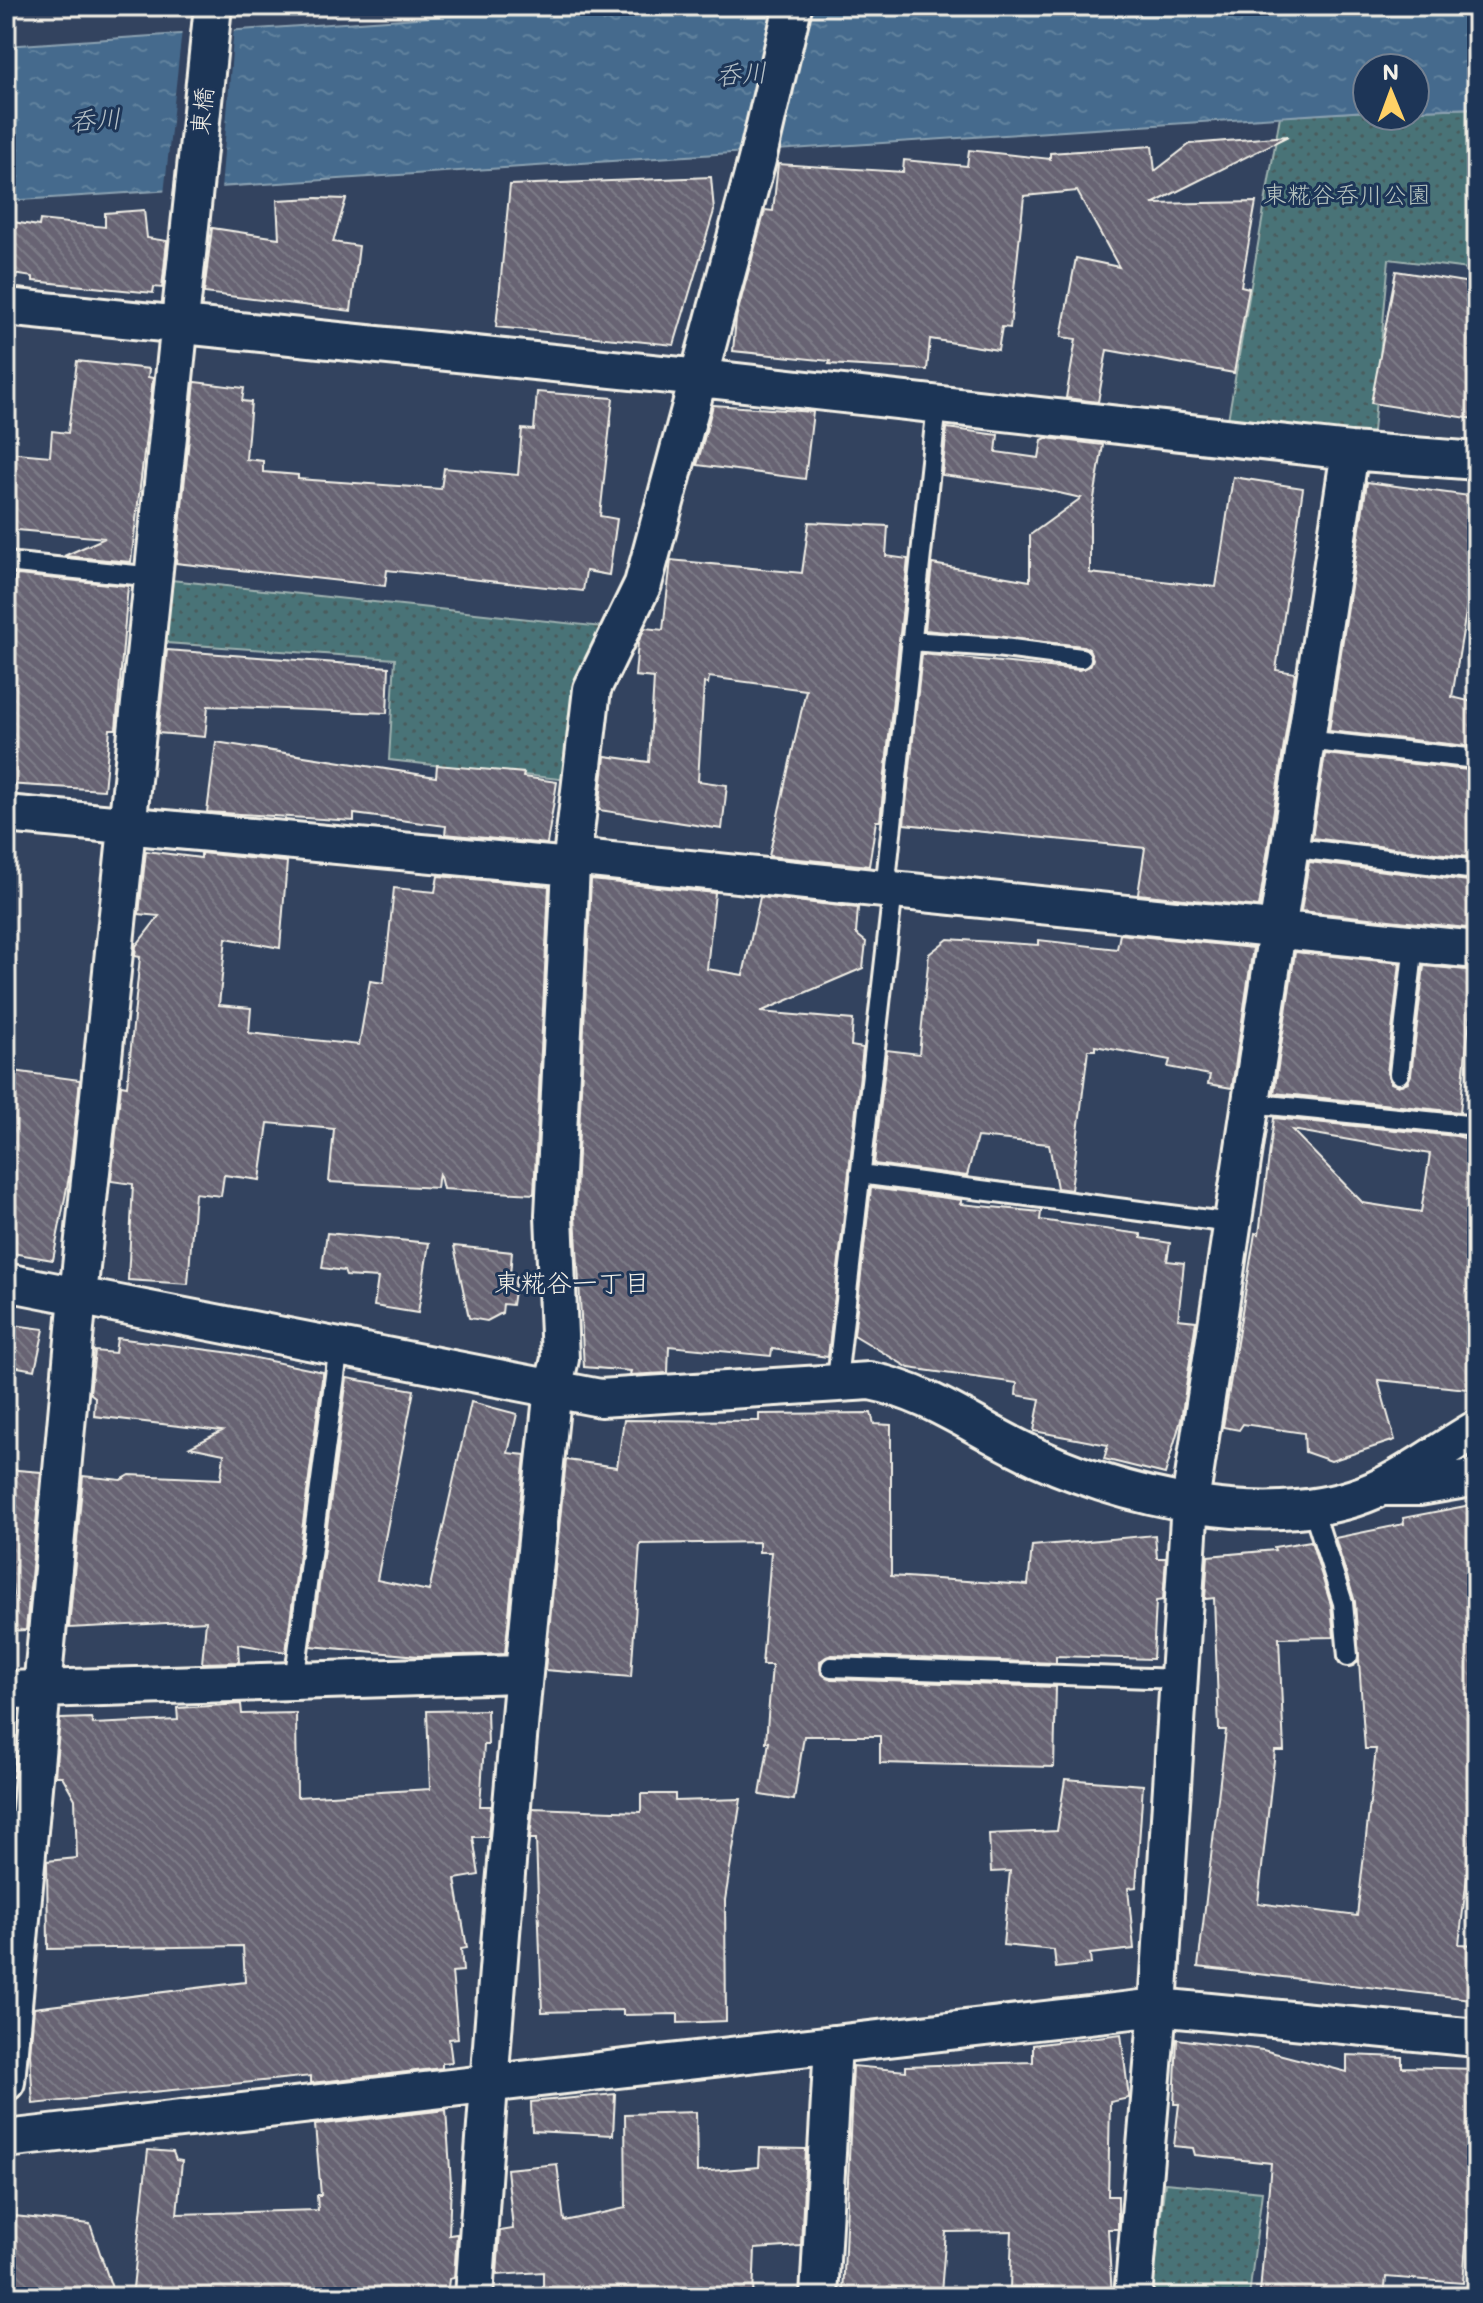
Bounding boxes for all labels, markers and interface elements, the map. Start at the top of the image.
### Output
north arrow [1351,52,1431,132]
water label: 呑川 [714,54,768,92]
text: N [1382,57,1399,86]
street label: 東橋 [183,86,219,136]
water label: 呑川 [68,100,122,138]
park label: 東糀谷呑川公園 [1263,178,1431,209]
district label: 東糀谷一丁目 [494,1265,650,1299]

